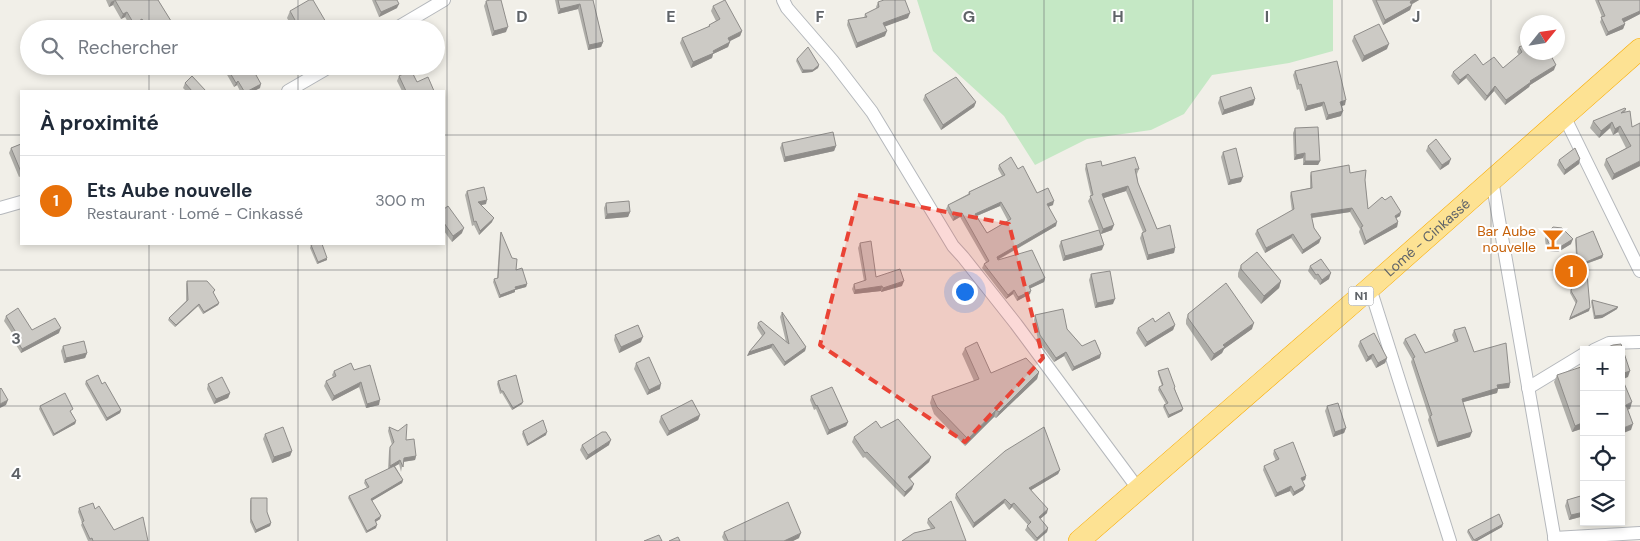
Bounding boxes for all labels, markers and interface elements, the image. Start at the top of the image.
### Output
text: D [516,6,528,27]
text: E [666,6,676,27]
text: F [816,6,825,27]
text: G [963,6,975,27]
text: H [1112,6,1124,27]
text: I [1265,6,1269,27]
text: J [1412,6,1420,27]
north arrow [1520,15,1565,60]
search box [20,20,445,75]
icon: search [38,34,66,62]
text: Rechercher [78,35,178,60]
text: À proximité [40,109,159,137]
text: Ets Aube nouvelle [87,178,253,203]
text: 1 [53,190,59,211]
text: 300 m [375,190,425,211]
street label: Lomé - Cinkassé [1380,194,1474,280]
text: Restaurant · Lomé - Cinkassé [87,203,303,224]
place label: Bar Aube nouvelle [1477,222,1536,256]
bar icon: Bar Aube nouvelle [1540,226,1566,252]
pin: 1 [1555,252,1587,290]
your location [952,279,978,305]
road number: N1 [1348,286,1374,306]
text: 3 [11,328,21,349]
map controls [1580,346,1625,526]
button: + [1580,346,1625,391]
button: − [1580,391,1625,436]
button: locate [1580,436,1625,481]
text: 4 [11,463,21,484]
button: layers [1580,481,1625,526]

